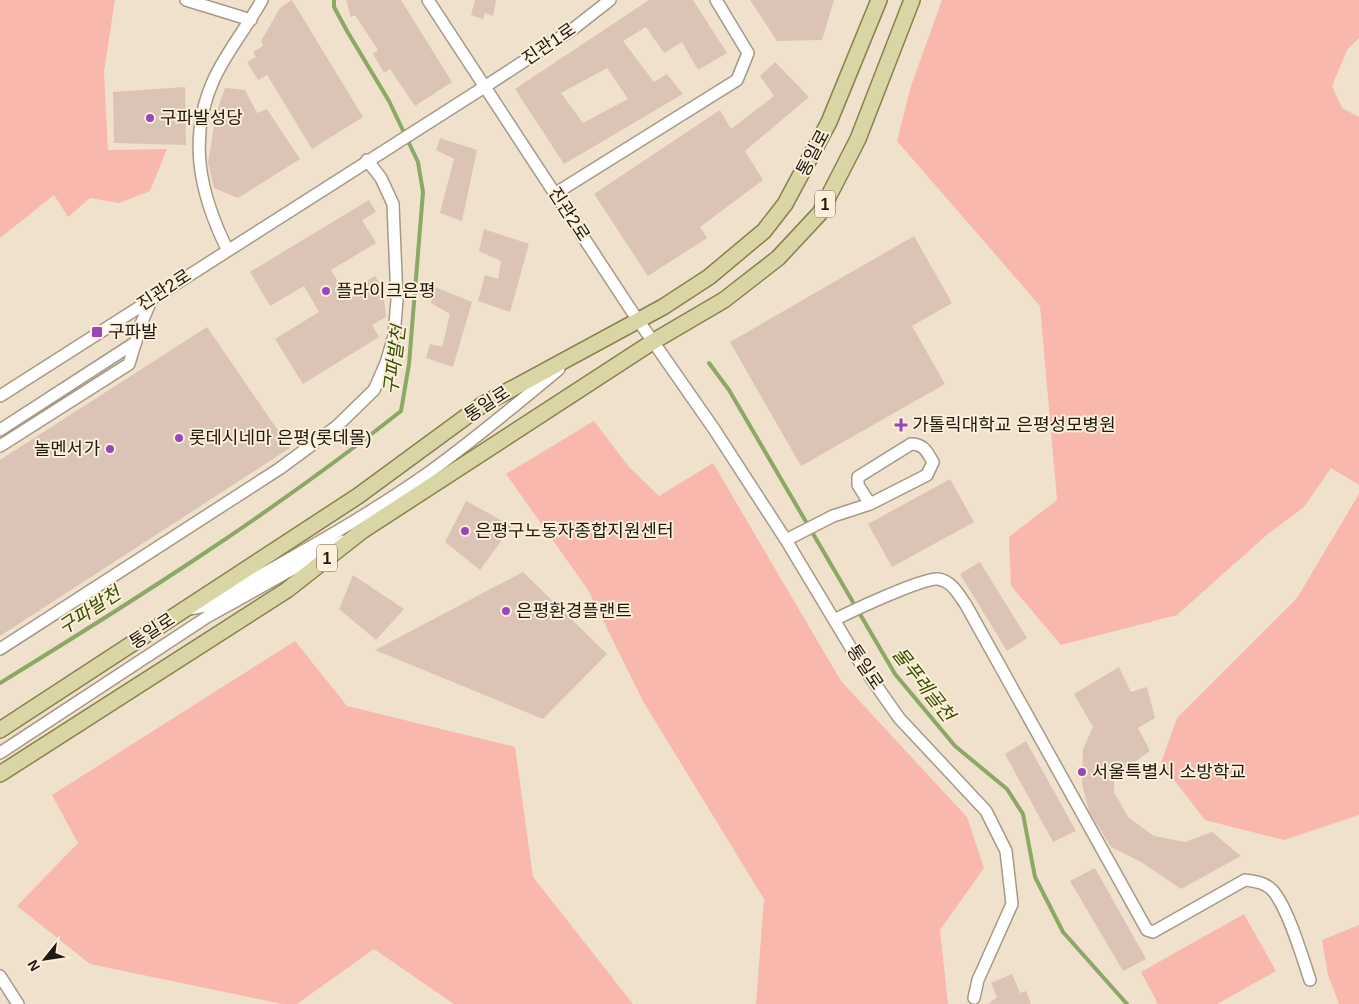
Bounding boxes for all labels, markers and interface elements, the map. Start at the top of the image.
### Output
street label: 진관1로 [519,19,579,69]
place label: 구파발성당 [160,108,243,128]
marker: 구파발성당 [144,112,156,124]
street label: 통일로 [793,126,833,180]
street label: 진관2로 [544,184,594,244]
road number: 1 [815,190,835,218]
street label: 진관2로 [134,265,194,315]
place label: 플라이크은평 [336,281,435,301]
marker: 플라이크은평 [320,285,332,297]
place label: 구파발 [108,322,158,342]
water label: 구파발천 [380,323,409,396]
marker: 구파발 [90,325,104,339]
street label: 통일로 [461,382,513,426]
place label: 가톨릭대학교 은평성모병원 [912,415,1116,435]
marker: 가톨릭대학교 은평성모병원 [894,418,908,432]
place label: 롯데시네마 은평(롯데몰) [189,428,372,448]
marker: 롯데시네마 은평(롯데몰) [173,432,185,444]
place label: 놀멘서가 [34,439,100,459]
marker: 놀멘서가 [104,443,116,455]
place label: 은평구노동자종합지원센터 [475,521,674,541]
marker: 은평구노동자종합지원센터 [459,525,471,537]
road number: 1 [317,544,337,572]
water label: 구파발천 [54,582,126,638]
place label: 은평환경플랜트 [516,601,632,621]
marker: 은평환경플랜트 [500,605,512,617]
street label: 통일로 [126,609,178,653]
street label: 통일로 [843,641,887,693]
water label: 물푸레골천 [888,643,960,726]
place label: 서울특별시 소방학교 [1092,762,1246,782]
marker: 서울특별시 소방학교 [1076,766,1088,778]
north arrow [20,934,70,984]
text: N [24,957,43,974]

